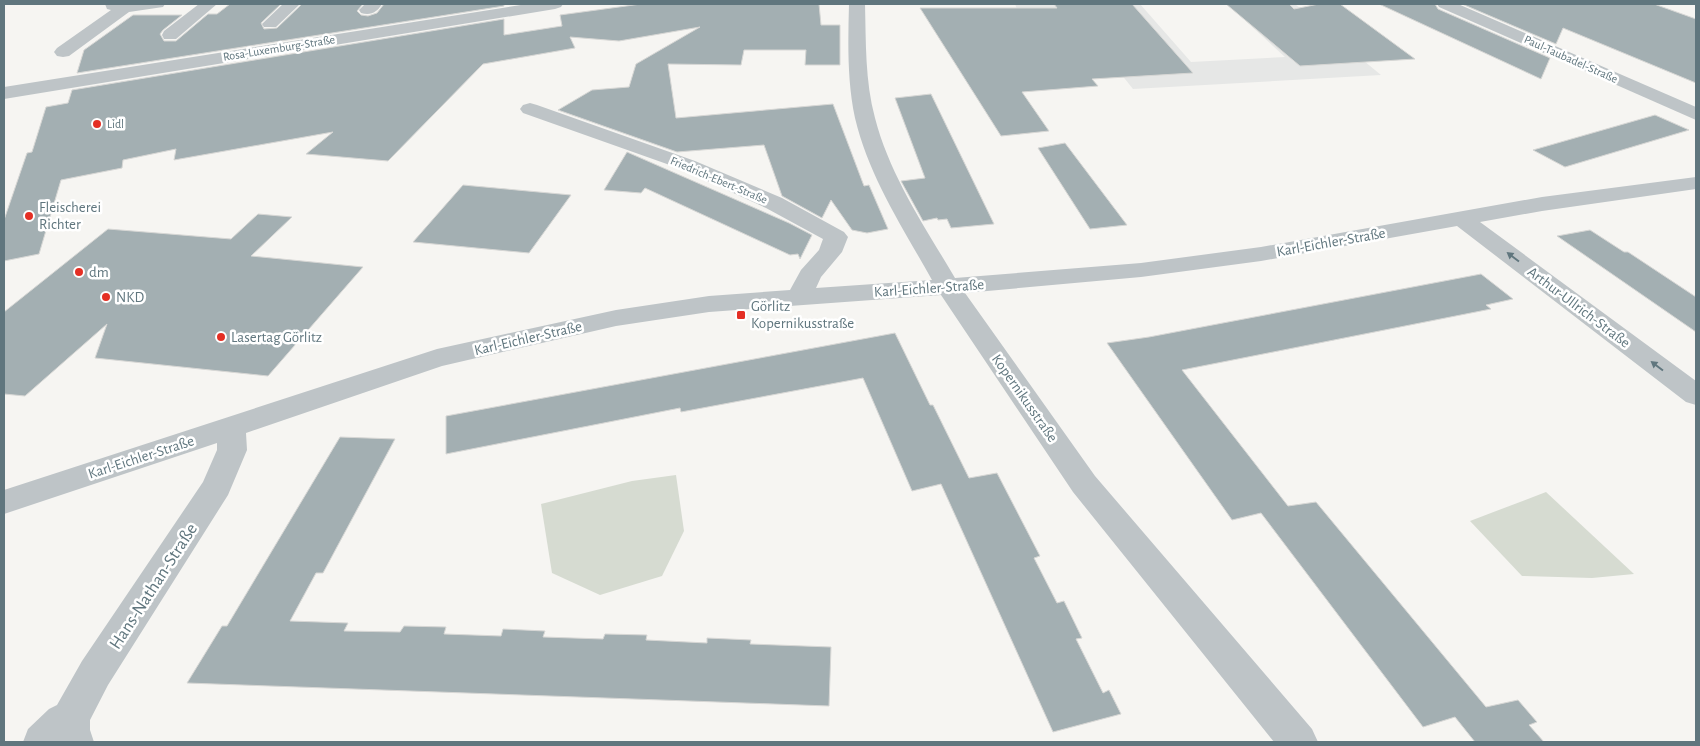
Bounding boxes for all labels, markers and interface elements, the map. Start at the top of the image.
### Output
street label: Rosa-Luxemburg-Straße [222,33,336,63]
street label: Paul-Taubadel-Straße [1522,33,1620,85]
marker: Lidl [91,118,103,130]
place label: Lidl [107,118,124,130]
street label: Friedrich-Ebert-Straße [669,154,769,206]
place label: Fleischerei Richter [39,200,101,232]
marker: Fleischerei Richter [23,210,35,222]
street label: Karl-Eichler-Straße [1275,226,1387,259]
one-way arrow [1507,252,1520,263]
street label: Arthur-Ullrich-Straße [1525,264,1633,351]
place label: dm [89,265,109,280]
marker: dm [73,266,85,278]
street label: Karl-Eichler-Straße [874,277,985,300]
place label: NKD [116,290,144,305]
marker: NKD [100,291,112,303]
place label: Görlitz Kopernikusstraße [751,299,854,331]
marker: Görlitz Kopernikusstraße [735,309,747,321]
street label: Karl-Eichler-Straße [473,319,584,358]
place label: Lasertag Görlitz [231,330,322,345]
marker: Lasertag Görlitz [215,331,227,343]
street label: Kopernikusstraße [989,352,1060,445]
one-way arrow [1651,360,1664,371]
street label: Karl-Eichler-Straße [86,433,196,482]
street label: Hans-Nathan-Straße [107,521,201,653]

